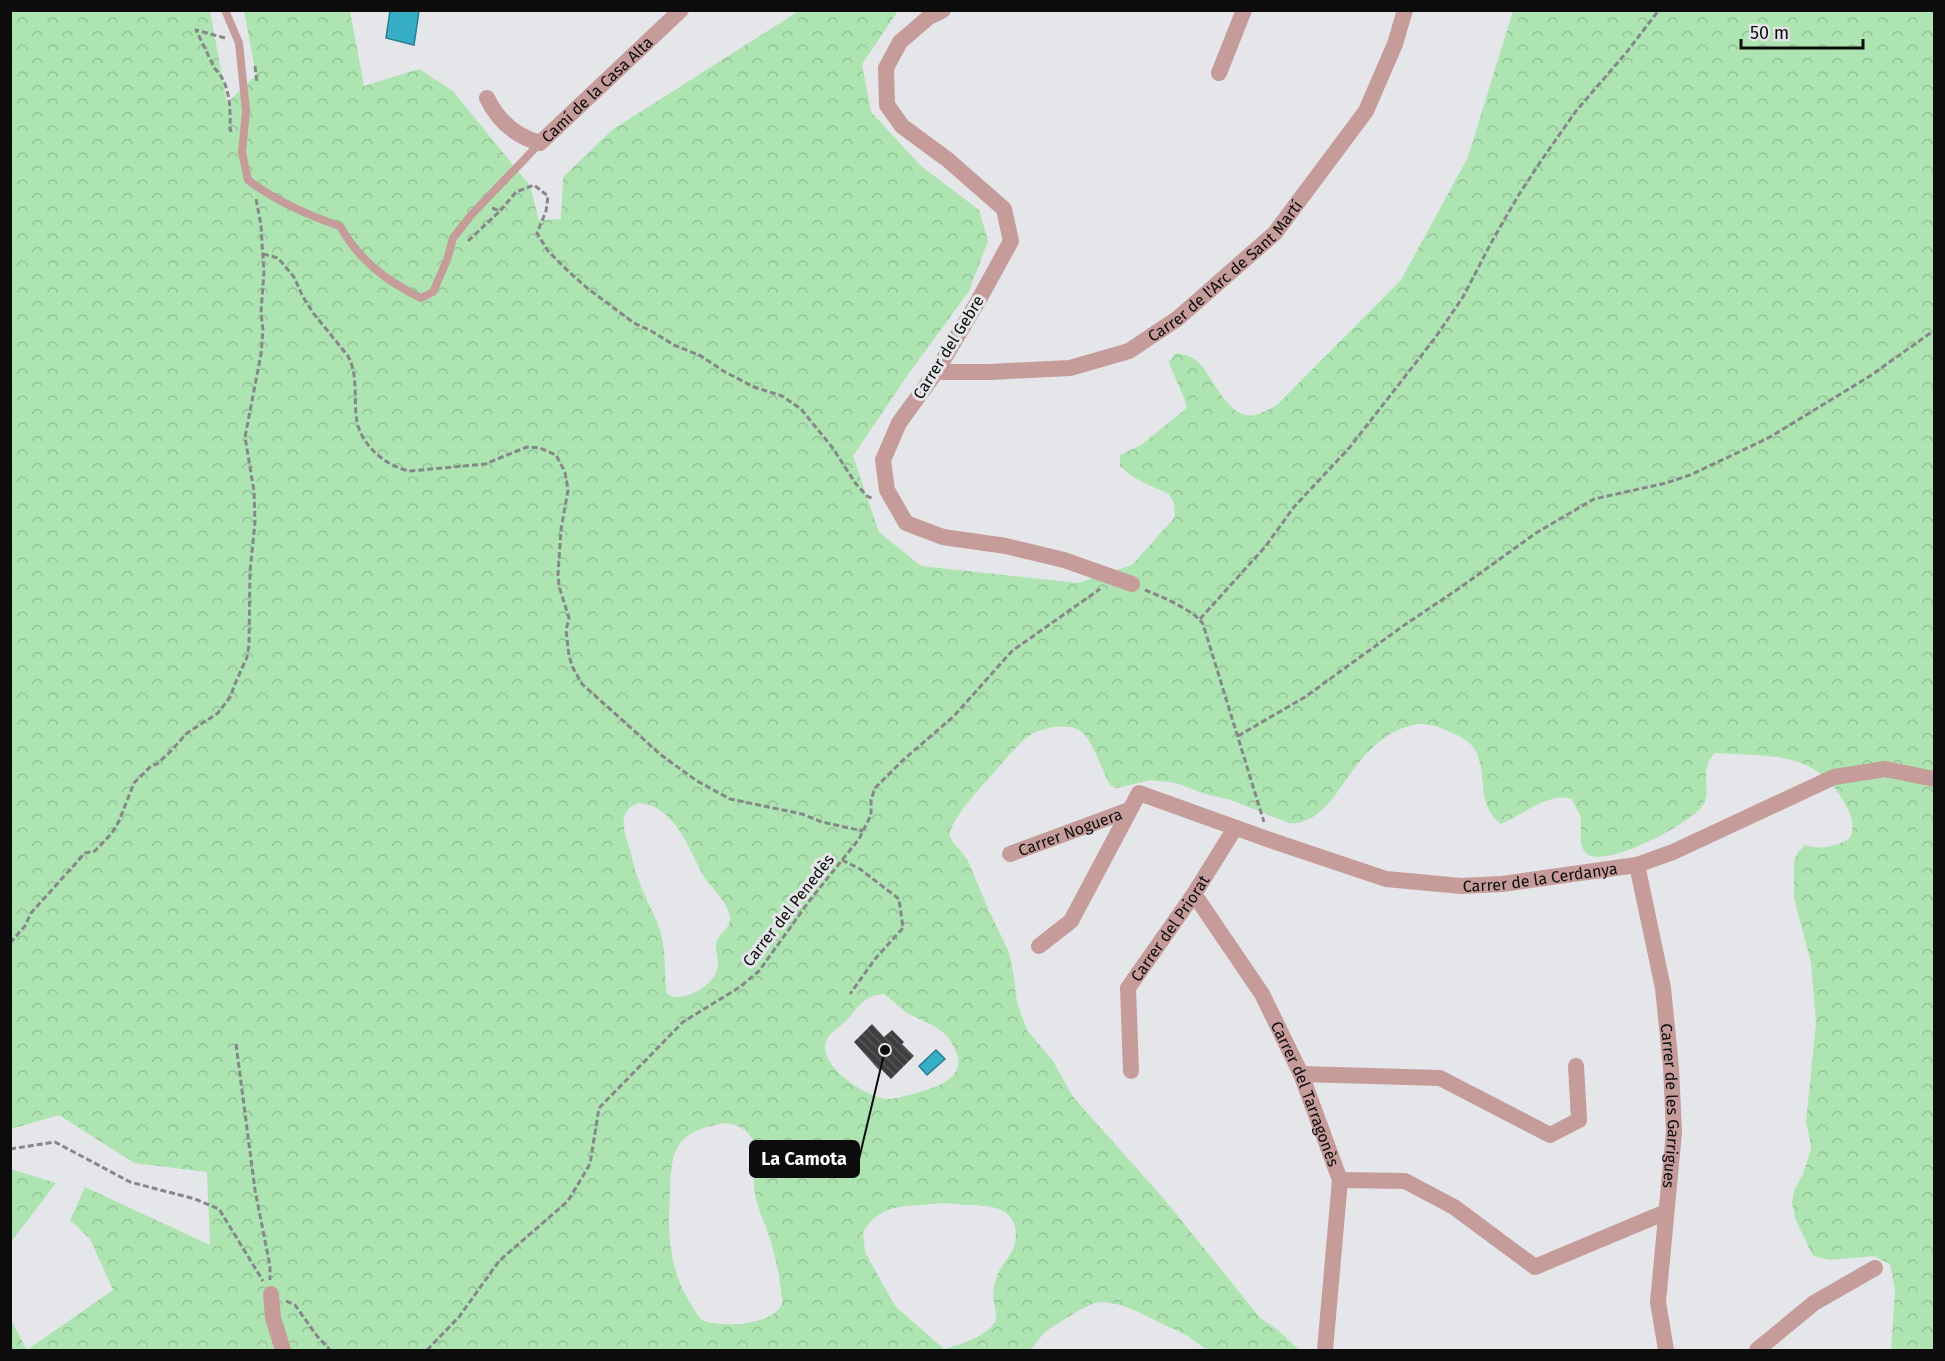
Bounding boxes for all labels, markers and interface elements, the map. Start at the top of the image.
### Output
scale bar [1741,12,1862,50]
text: 50 m [1750,22,1789,44]
street label: Camí de la Casa Alta [538,33,657,147]
street label: Carrer de l'Arc de Sant Martí [1144,196,1306,346]
street label: Carrer del Gebre [909,292,988,403]
street label: Carrer Noguera [1016,804,1125,860]
street label: Carrer del Penedès [739,850,838,970]
street label: Carrer de la Cerdanya [1462,859,1619,896]
street label: Carrer del Priorat [1127,872,1213,985]
street label: Carrer del Tarragonès [1267,1018,1343,1169]
street label: Carrer de les Garrigues [1657,1022,1683,1189]
callout: La Camota [750,1141,859,1177]
text: La Camota [761,1148,847,1170]

